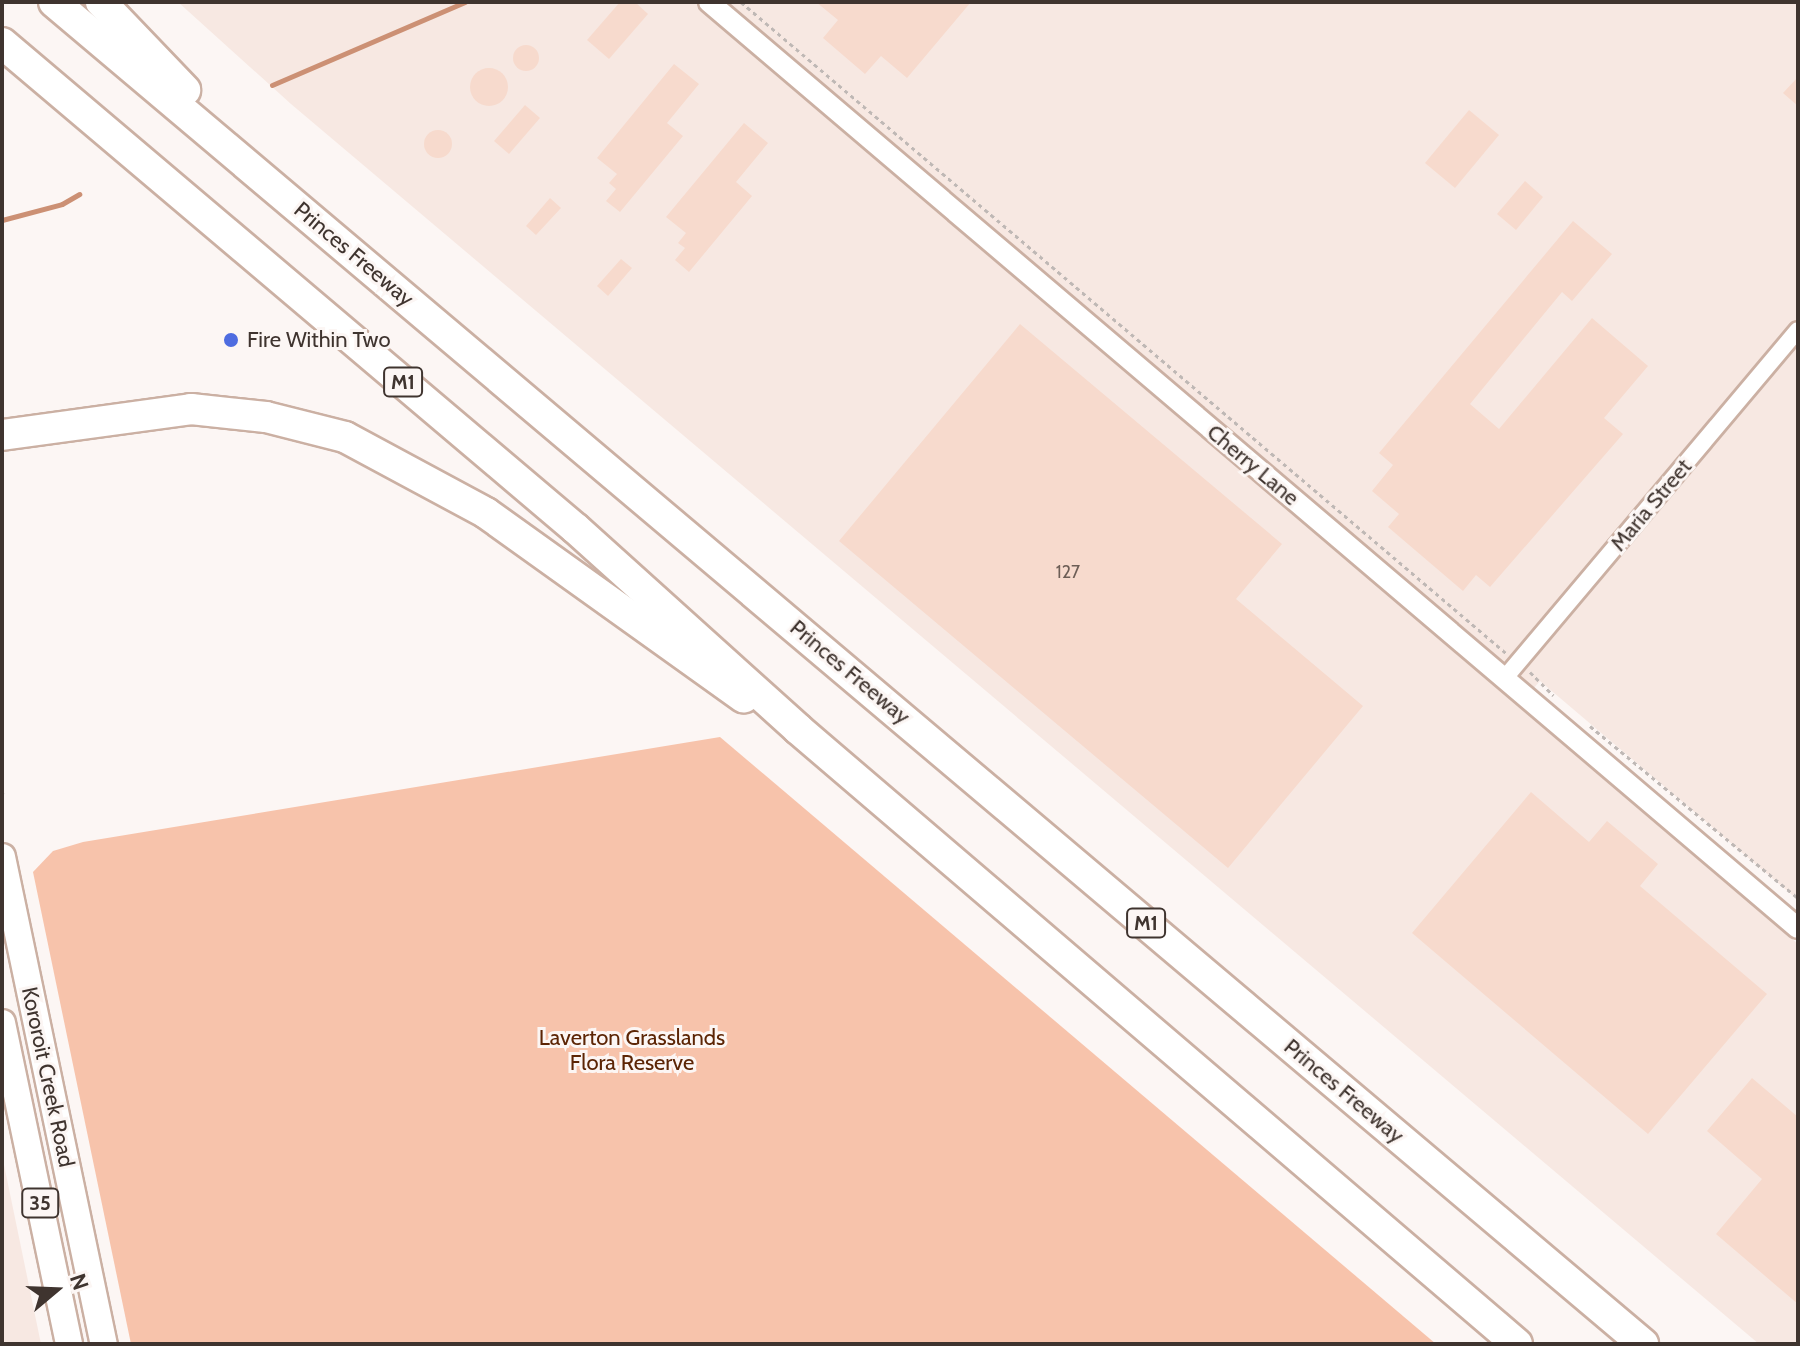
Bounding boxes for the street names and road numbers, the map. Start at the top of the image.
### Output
street label: Princes Freeway [289,196,419,312]
road number: M1 [383,366,423,398]
street label: Cherry Lane [1202,419,1304,511]
street label: Maria Street [1605,454,1697,556]
street label: Princes Freeway [785,614,915,730]
road number: M1 [1126,907,1166,939]
street label: Kororoit Creek Road [16,985,80,1169]
street label: Princes Freeway [1279,1033,1409,1149]
road number: 35 [20,1187,60,1219]

